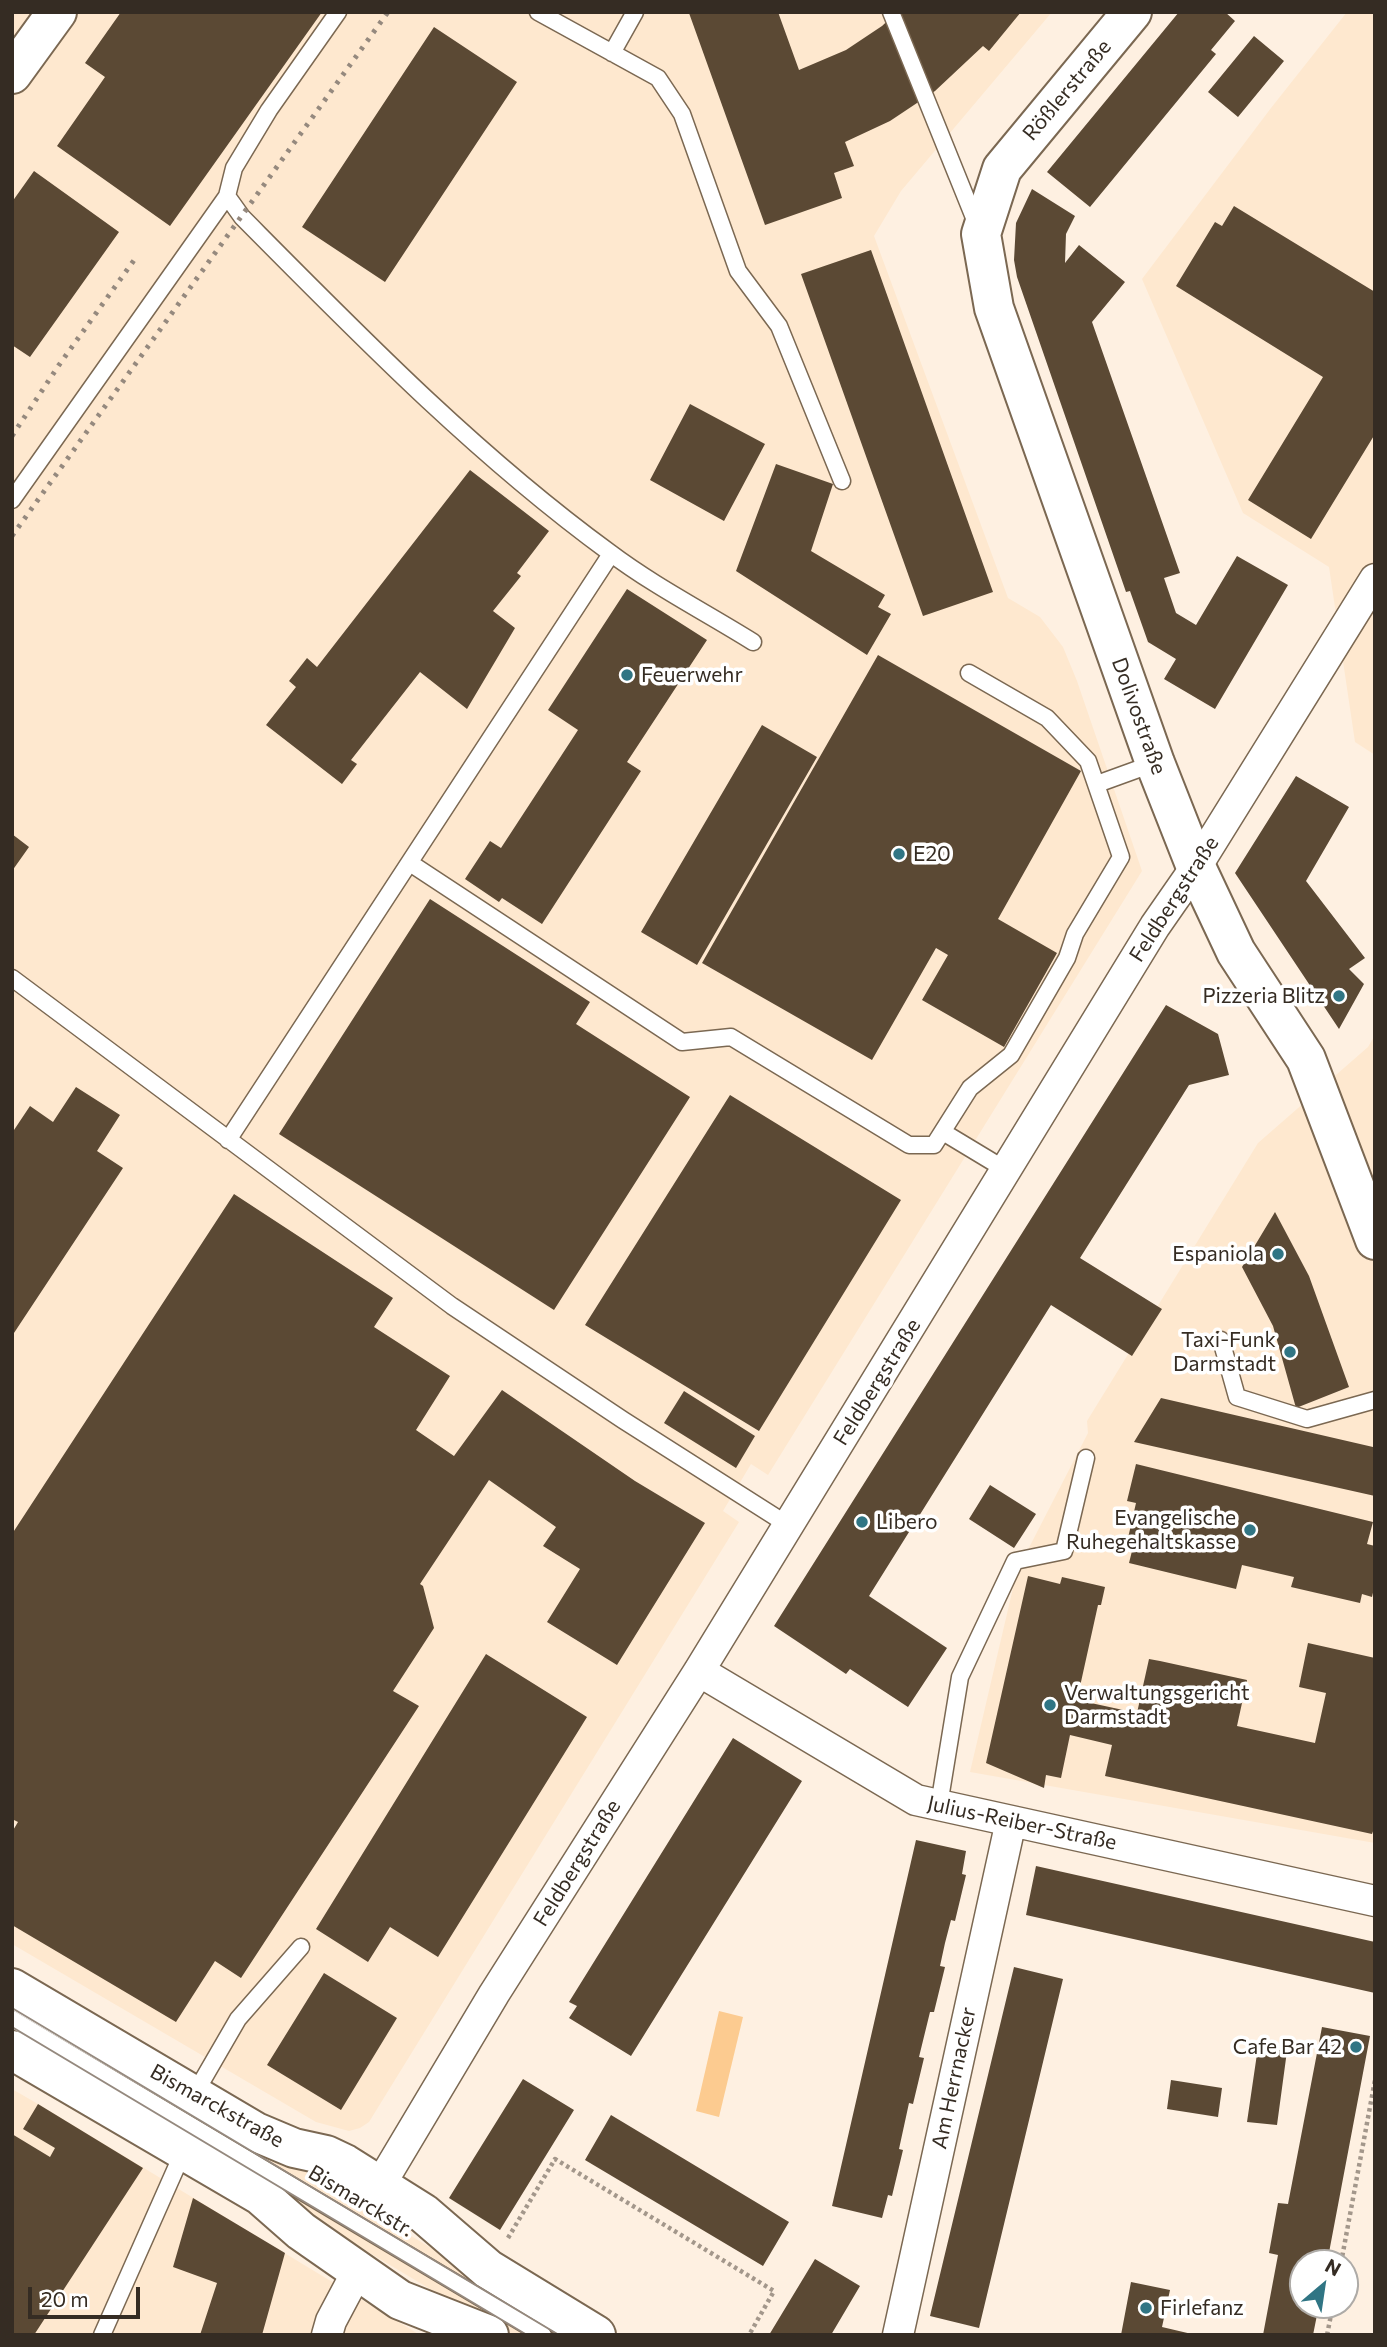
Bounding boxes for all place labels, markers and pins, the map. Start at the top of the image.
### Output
place label: Feuerwehr [641,662,743,688]
marker: Feuerwehr [619,667,635,683]
place label: E20 [913,841,951,867]
marker: E20 [891,846,907,862]
place label: Pizzeria Blitz [1202,983,1325,1009]
marker: Pizzeria Blitz [1331,988,1347,1004]
place label: Espaniola [1172,1241,1264,1267]
marker: Espaniola [1270,1246,1286,1262]
place label: Taxi-Funk Darmstadt [1173,1327,1276,1377]
marker: Taxi-Funk Darmstadt [1282,1344,1298,1360]
place label: Evangelische Ruhegehaltskasse [1066,1505,1236,1555]
place label: Libero [876,1509,937,1535]
marker: Libero [854,1514,870,1530]
marker: Evangelische Ruhegehaltskasse [1242,1522,1258,1538]
place label: Verwaltungsgericht Darmstadt [1064,1680,1250,1730]
marker: Verwaltungsgericht Darmstadt [1042,1697,1058,1713]
place label: Cafe Bar 42 [1233,2034,1342,2060]
marker: Cafe Bar 42 [1348,2039,1364,2055]
place label: Firlefanz [1160,2295,1244,2321]
marker: Firlefanz [1138,2300,1154,2316]

